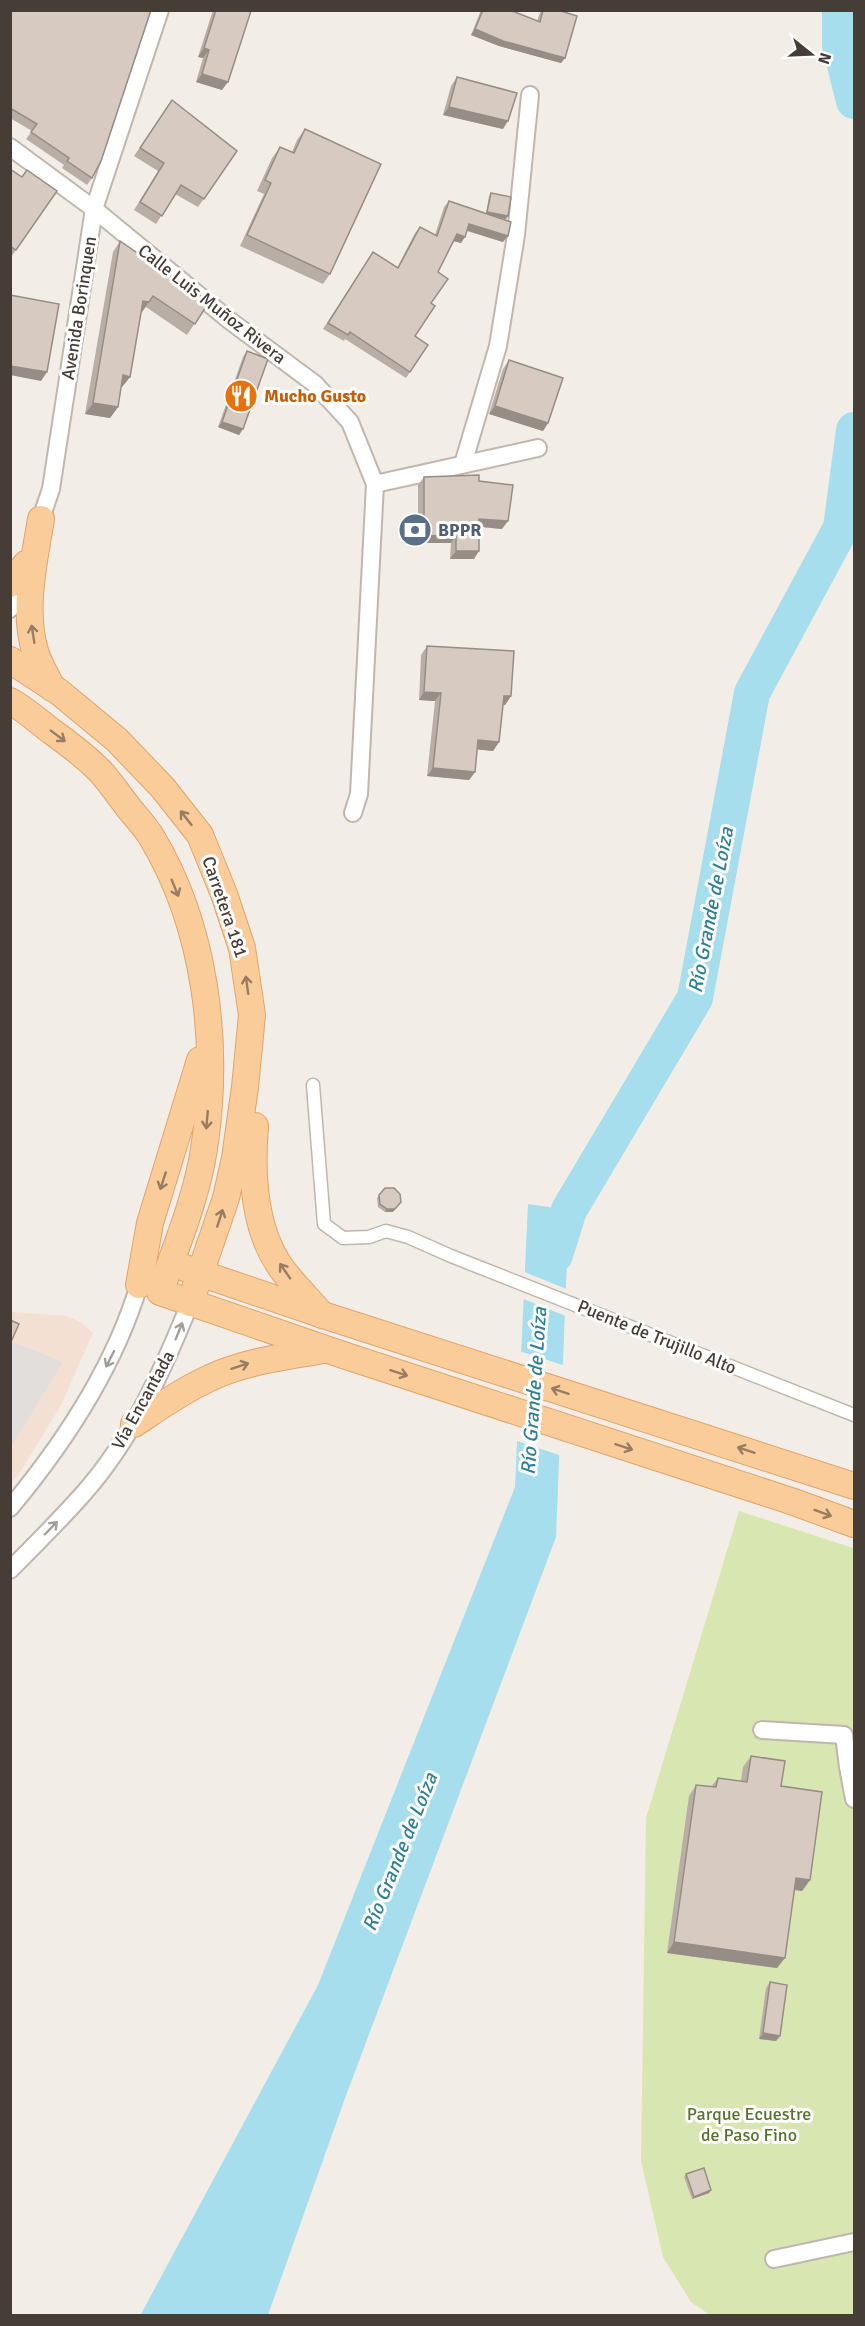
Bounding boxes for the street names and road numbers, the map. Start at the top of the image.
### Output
street label: Avenida Borinquen [57,235,101,381]
street label: Calle Luis Muñoz Rivera [134,239,290,369]
street label: Carretera 181 [197,853,253,961]
street label: Puente de Trujillo Alto [574,1295,740,1379]
street label: Vía Encantada [107,1347,179,1453]

